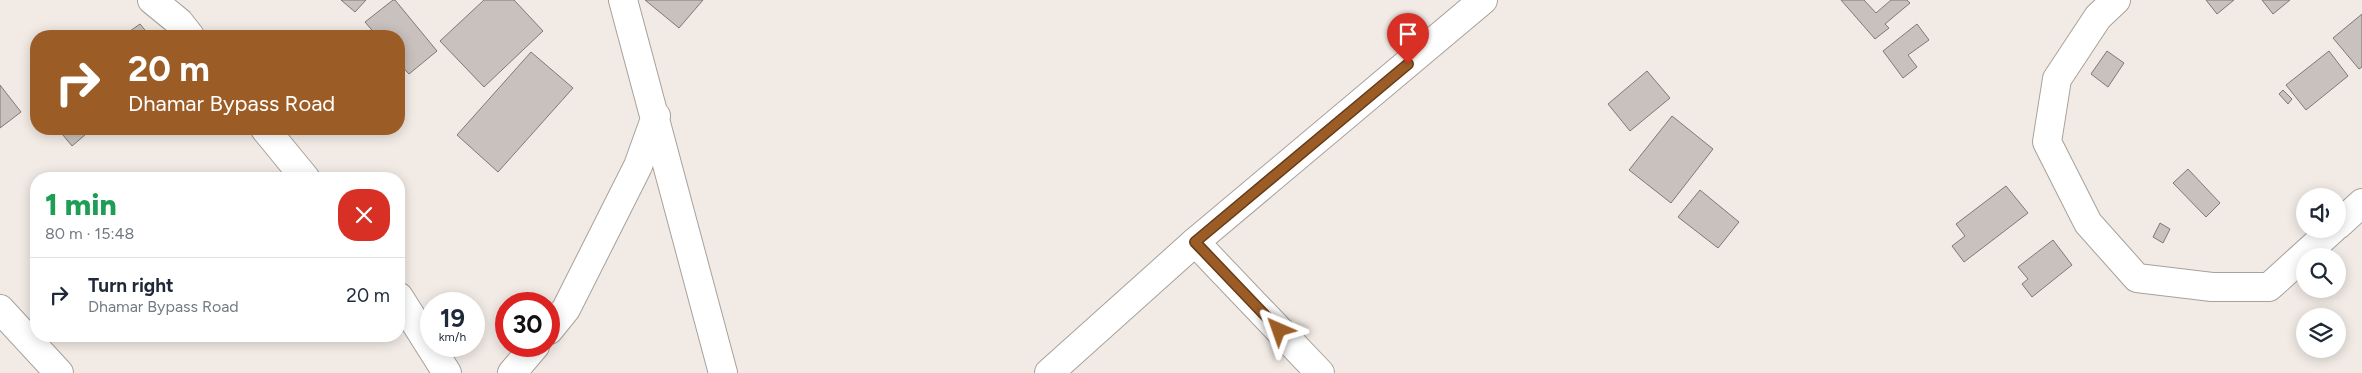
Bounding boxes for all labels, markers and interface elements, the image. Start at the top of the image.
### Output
pin [1387,13,1429,64]
icon: arrive [1394,20,1422,48]
text: 20 m [128,48,210,90]
icon: right [45,50,110,115]
text: Dhamar Bypass Road [128,90,335,117]
text: 1 min [45,186,117,223]
map controls [2296,188,2346,358]
button: sound [2296,188,2346,238]
button: close [338,189,390,241]
text: 80 m · 15:48 [45,224,134,243]
button: search [2296,248,2346,298]
text: Turn right [88,274,174,297]
icon: right [45,281,73,309]
text: 20 m [346,284,390,307]
speed limit sign: 30 [495,292,560,357]
text: Dhamar Bypass Road [88,297,239,316]
text: 19 [440,303,465,333]
position arrow [1252,303,1304,355]
button: layers [2296,308,2346,358]
text: km/h [439,330,466,344]

